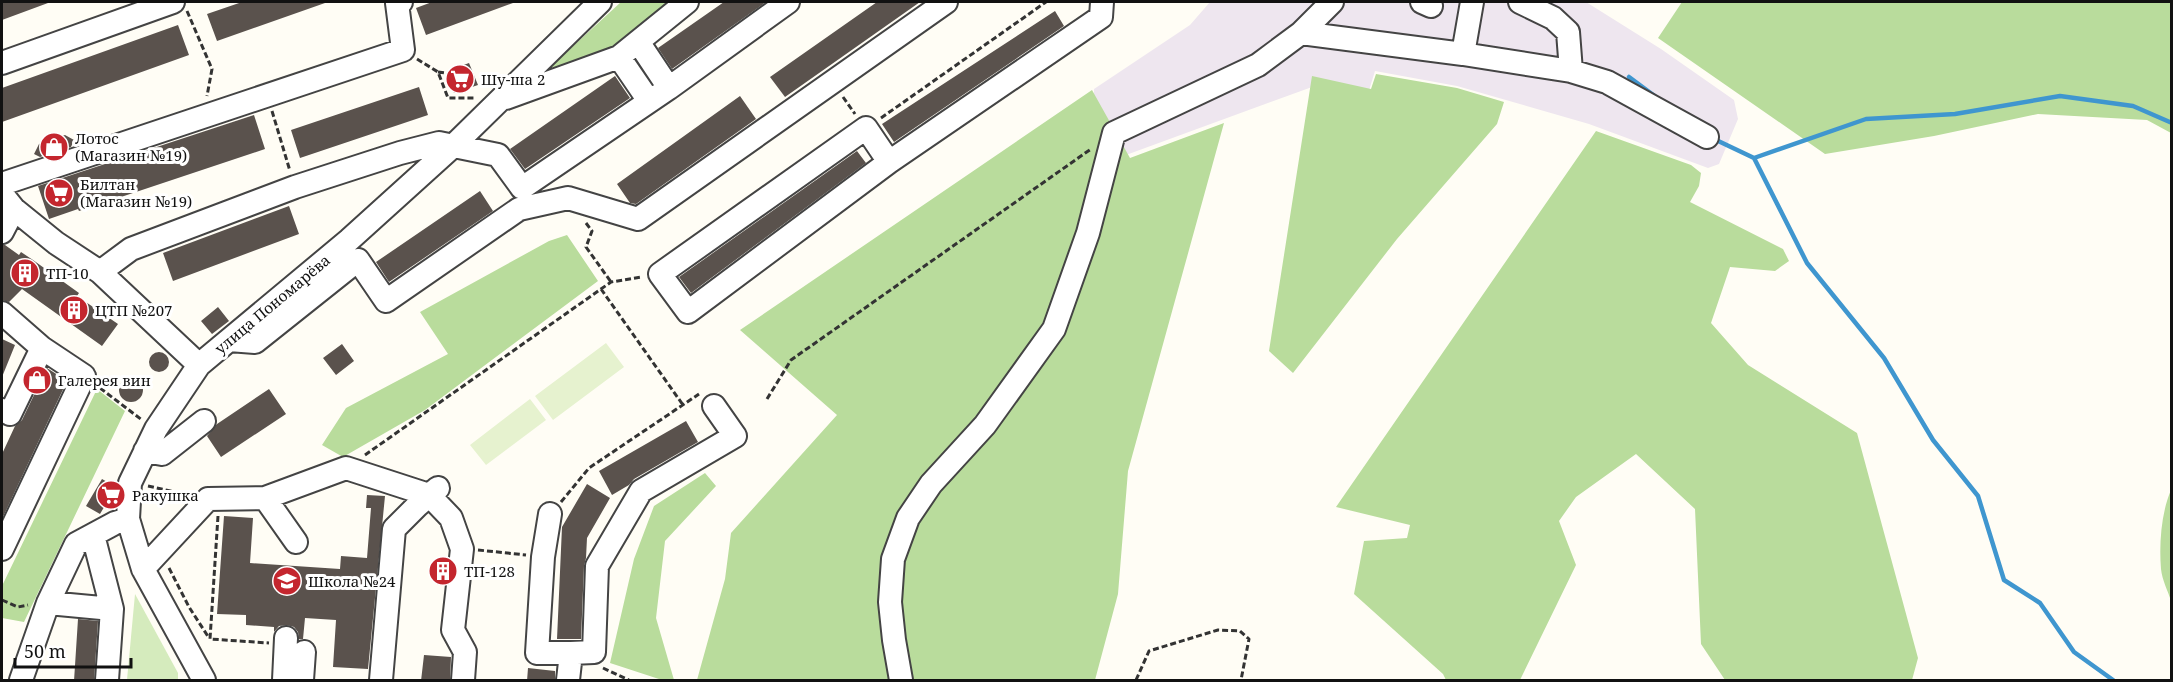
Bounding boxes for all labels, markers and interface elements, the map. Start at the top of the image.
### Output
supermarket icon: Шу-ша 2 [444,63,476,95]
place label: Шу-ша 2 [481,69,545,89]
place label: Лотос (Магазин №19) [75,128,187,165]
shop icon: Лотос (Магазин №19) [38,131,70,163]
place label: Билтан (Магазин №19) [80,174,192,211]
supermarket icon: Билтан (Магазин №19) [43,177,75,209]
street label: улица Пономарёва [210,250,334,358]
building icon: ТП-10 [9,257,41,289]
place label: ТП-10 [46,263,89,283]
building icon: ЦТП №207 [58,294,90,326]
place label: ЦТП №207 [95,300,172,320]
shop icon: Галерея вин [21,364,53,396]
place label: Галерея вин [58,370,151,390]
supermarket icon: Ракушка [95,479,127,511]
place label: Ракушка [132,485,199,505]
building icon: ТП-128 [427,555,459,587]
place label: ТП-128 [464,561,515,581]
school or university icon: Школа №24 [271,565,303,597]
place label: Школа №24 [308,571,396,591]
scale bar [15,631,130,669]
text: 50 m [24,639,66,663]

